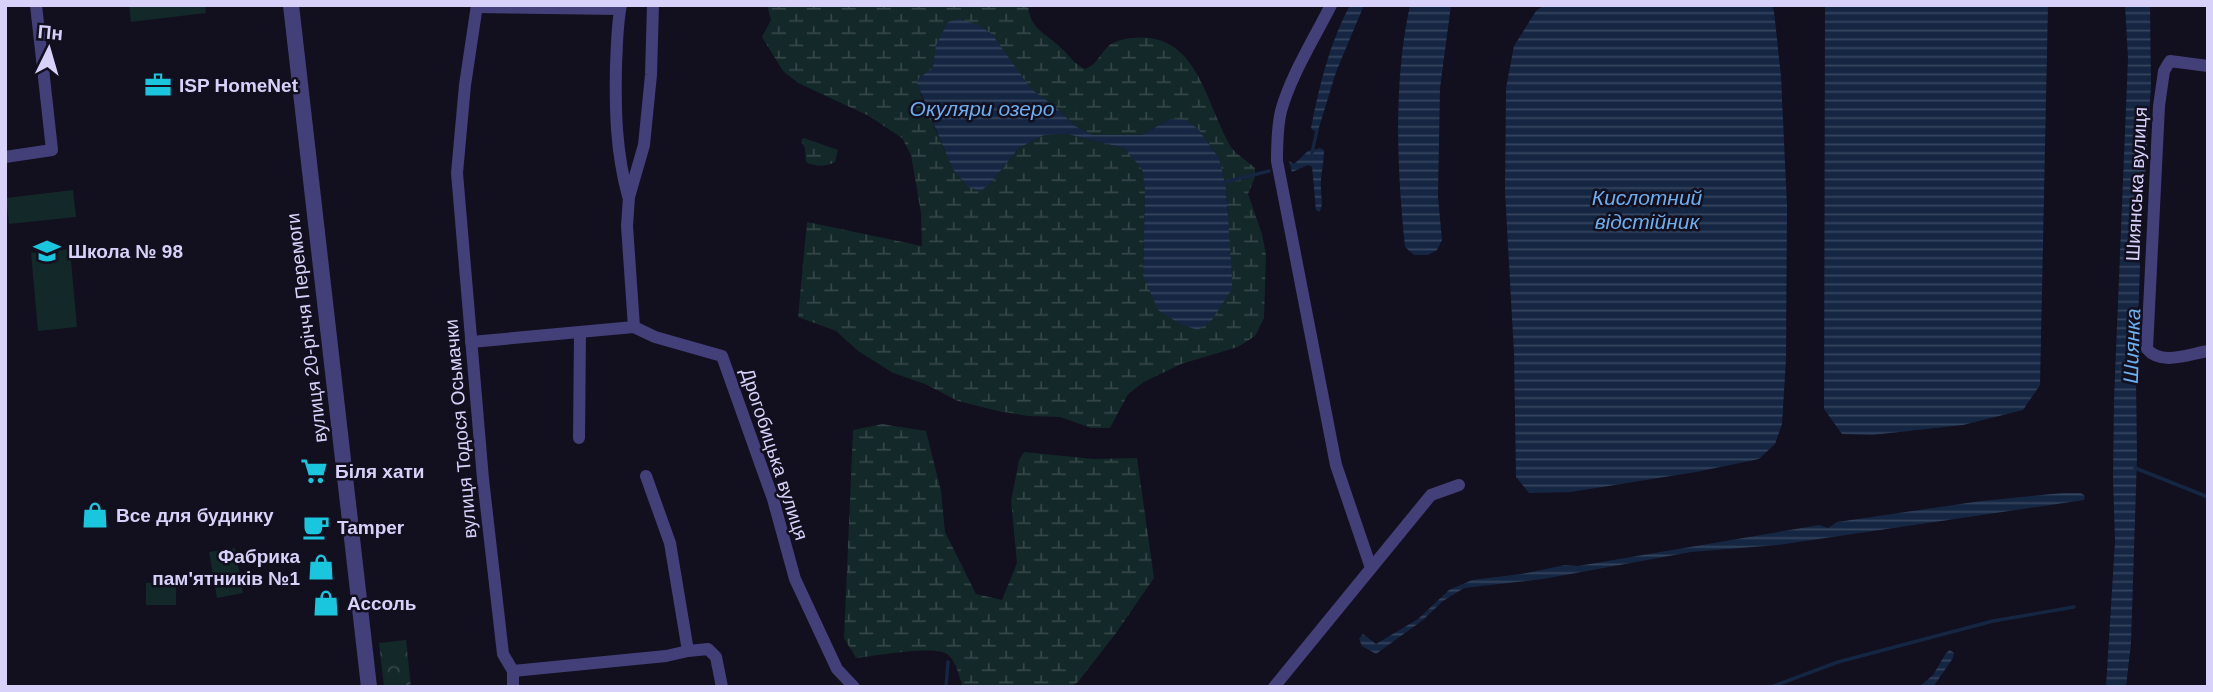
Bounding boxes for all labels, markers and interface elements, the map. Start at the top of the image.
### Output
north arrow [14,14,84,84]
text: Пн [37,21,64,44]
office icon: ISP HomeNet [143,70,173,100]
place label: ISP HomeNet [179,75,299,96]
water label: Окуляри озеро [910,97,1055,120]
street label: Шиянська вулиця [2122,106,2151,262]
water label: Кислотний відстійник [1592,186,1703,233]
street label: вулиця 20-річчя Перемоги [282,212,331,444]
school or university icon: Школа № 98 [32,236,62,266]
place label: Школа № 98 [68,241,183,262]
water label: Шиянка [2119,308,2144,384]
street label: вулиця Тодося Осьмачки [440,318,481,540]
street label: Дрогобицька вулиця [737,366,812,543]
supermarket icon: Біля хати [299,456,329,486]
place label: Біля хати [335,461,425,482]
shop icon: Все для будинку [80,500,110,530]
place label: Все для будинку [116,505,274,526]
cafe icon: Tamper [301,512,331,542]
place label: Tamper [337,517,405,538]
place label: Фабрика пам'ятників №1 [152,546,300,589]
shop icon: Фабрика пам'ятників №1 [306,552,336,582]
shop icon: Ассоль [311,588,341,618]
place label: Ассоль [347,593,417,614]

